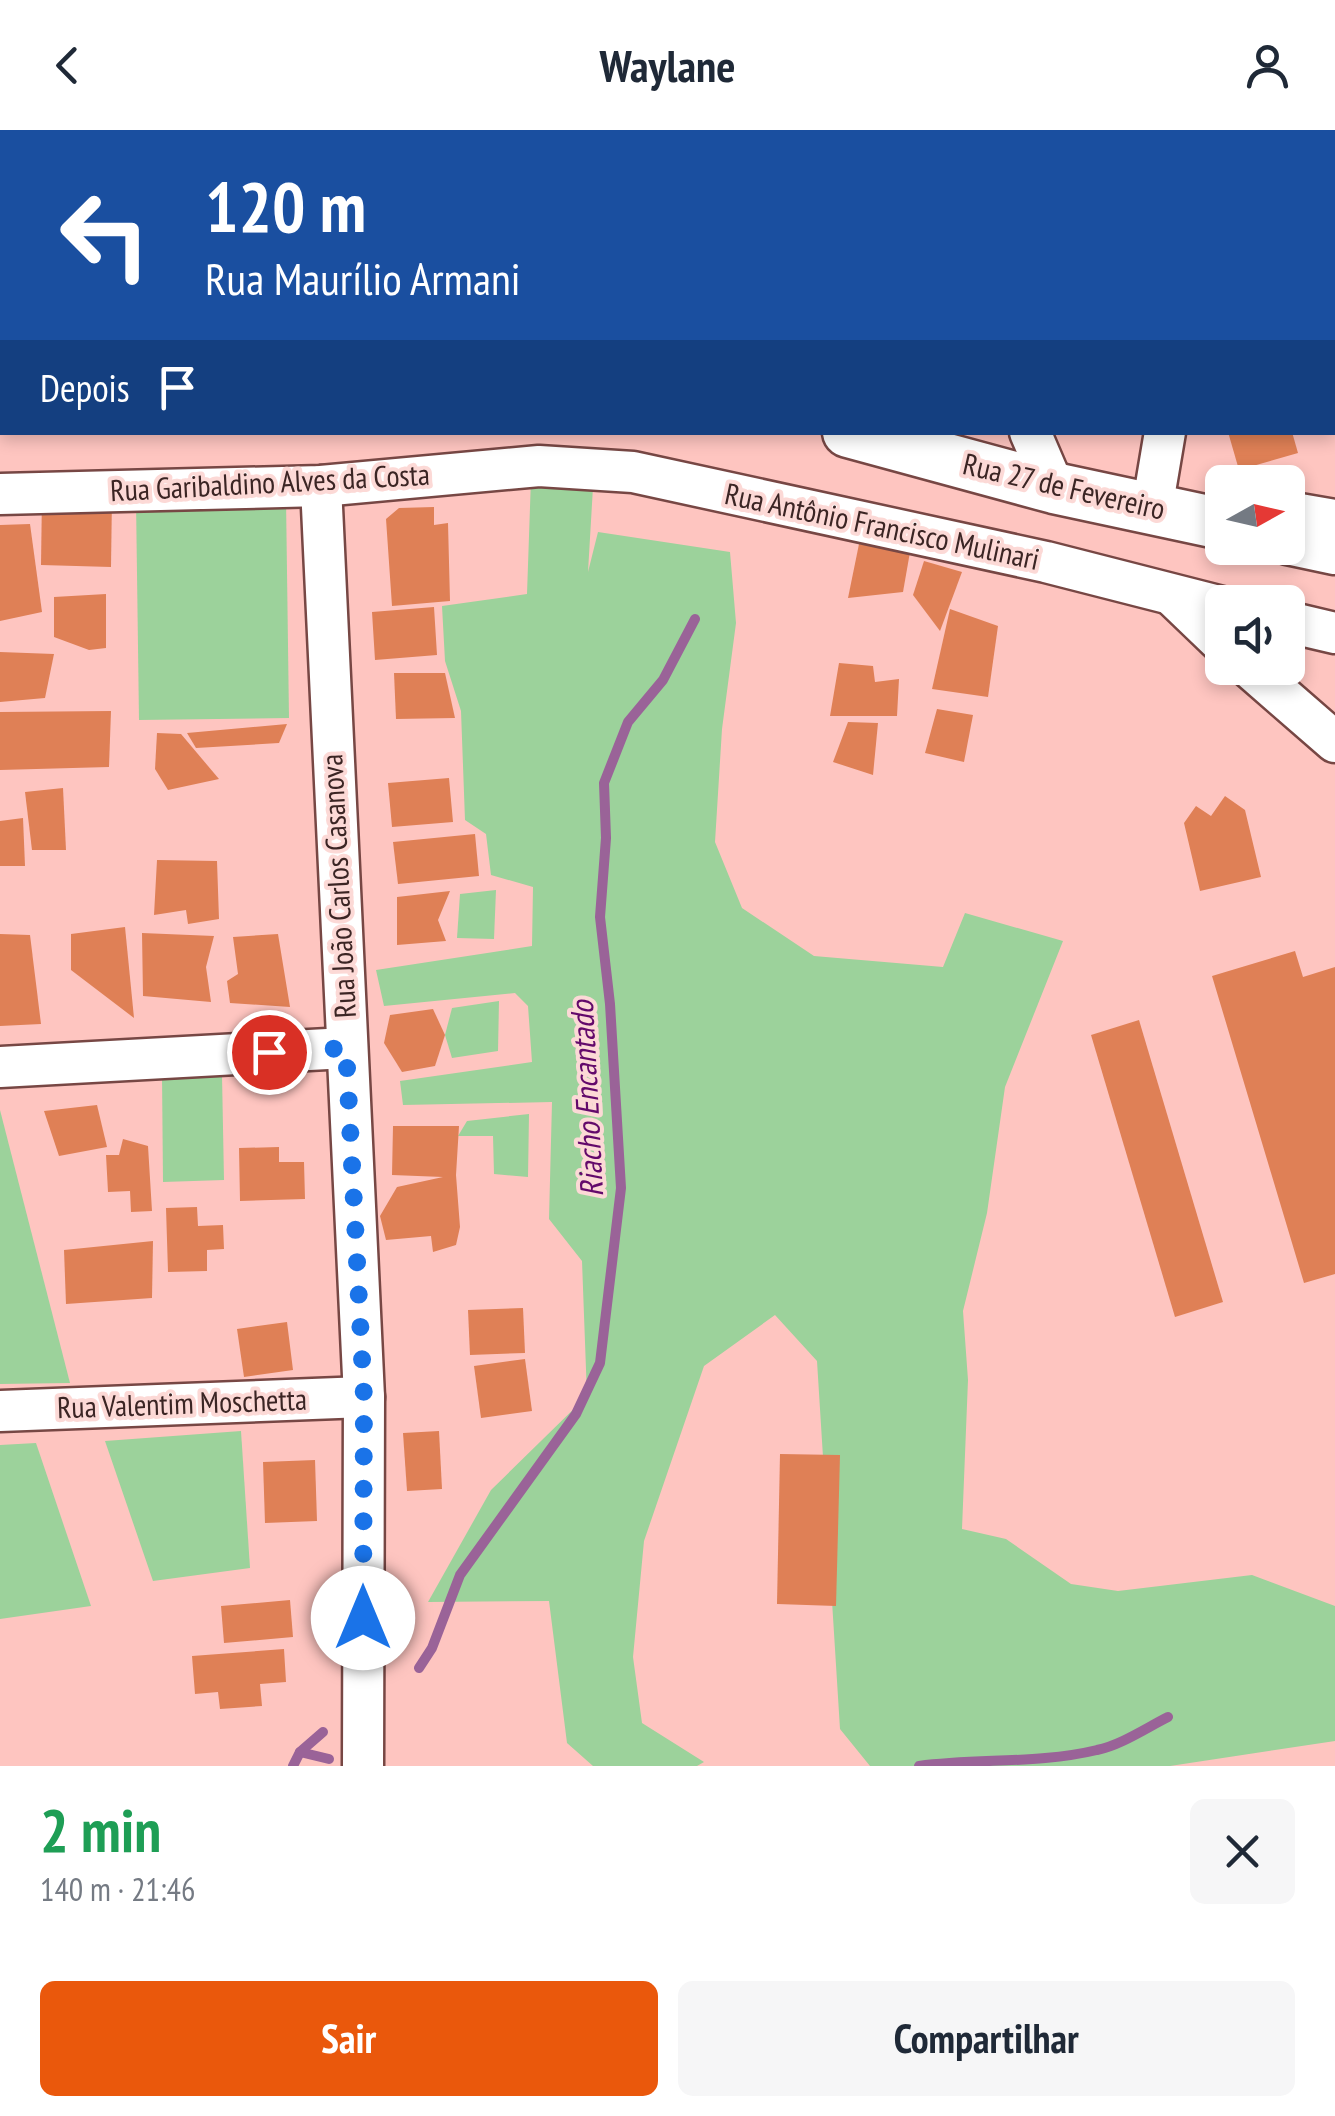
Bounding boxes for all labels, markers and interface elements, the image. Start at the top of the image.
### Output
text: Waylane [600,36,736,94]
icon: back [40,38,95,93]
icon: person [1240,38,1295,93]
text: 120 m [205,161,366,251]
icon: left [40,170,170,300]
text: Rua Maurílio Armani [205,249,520,307]
icon: arrive [150,360,205,415]
text: Depois [40,363,130,412]
street label: Rua 27 de Fevereiro [959,443,1169,528]
street label: Rua Garibaldino Alves da Costa [109,454,431,509]
north arrow [1205,465,1305,565]
map controls [1205,465,1305,685]
street label: Rua Antônio Francisco Mulinari [722,473,1043,578]
button: sound [1205,585,1305,685]
street label: Rua João Carlos Casanova [311,753,364,1019]
water label: Riacho Encantado [560,998,612,1198]
pin [227,1010,312,1095]
icon: arrive [242,1025,297,1080]
street label: Rua Valentim Moschetta [56,1379,308,1426]
position arrow [311,1566,415,1670]
text: 2 min [40,1791,161,1869]
button: close [1190,1799,1295,1904]
text: 140 m · 21:46 [40,1868,195,1910]
button: Sair [40,1981,658,2096]
button: Compartilhar [678,1981,1295,2096]

